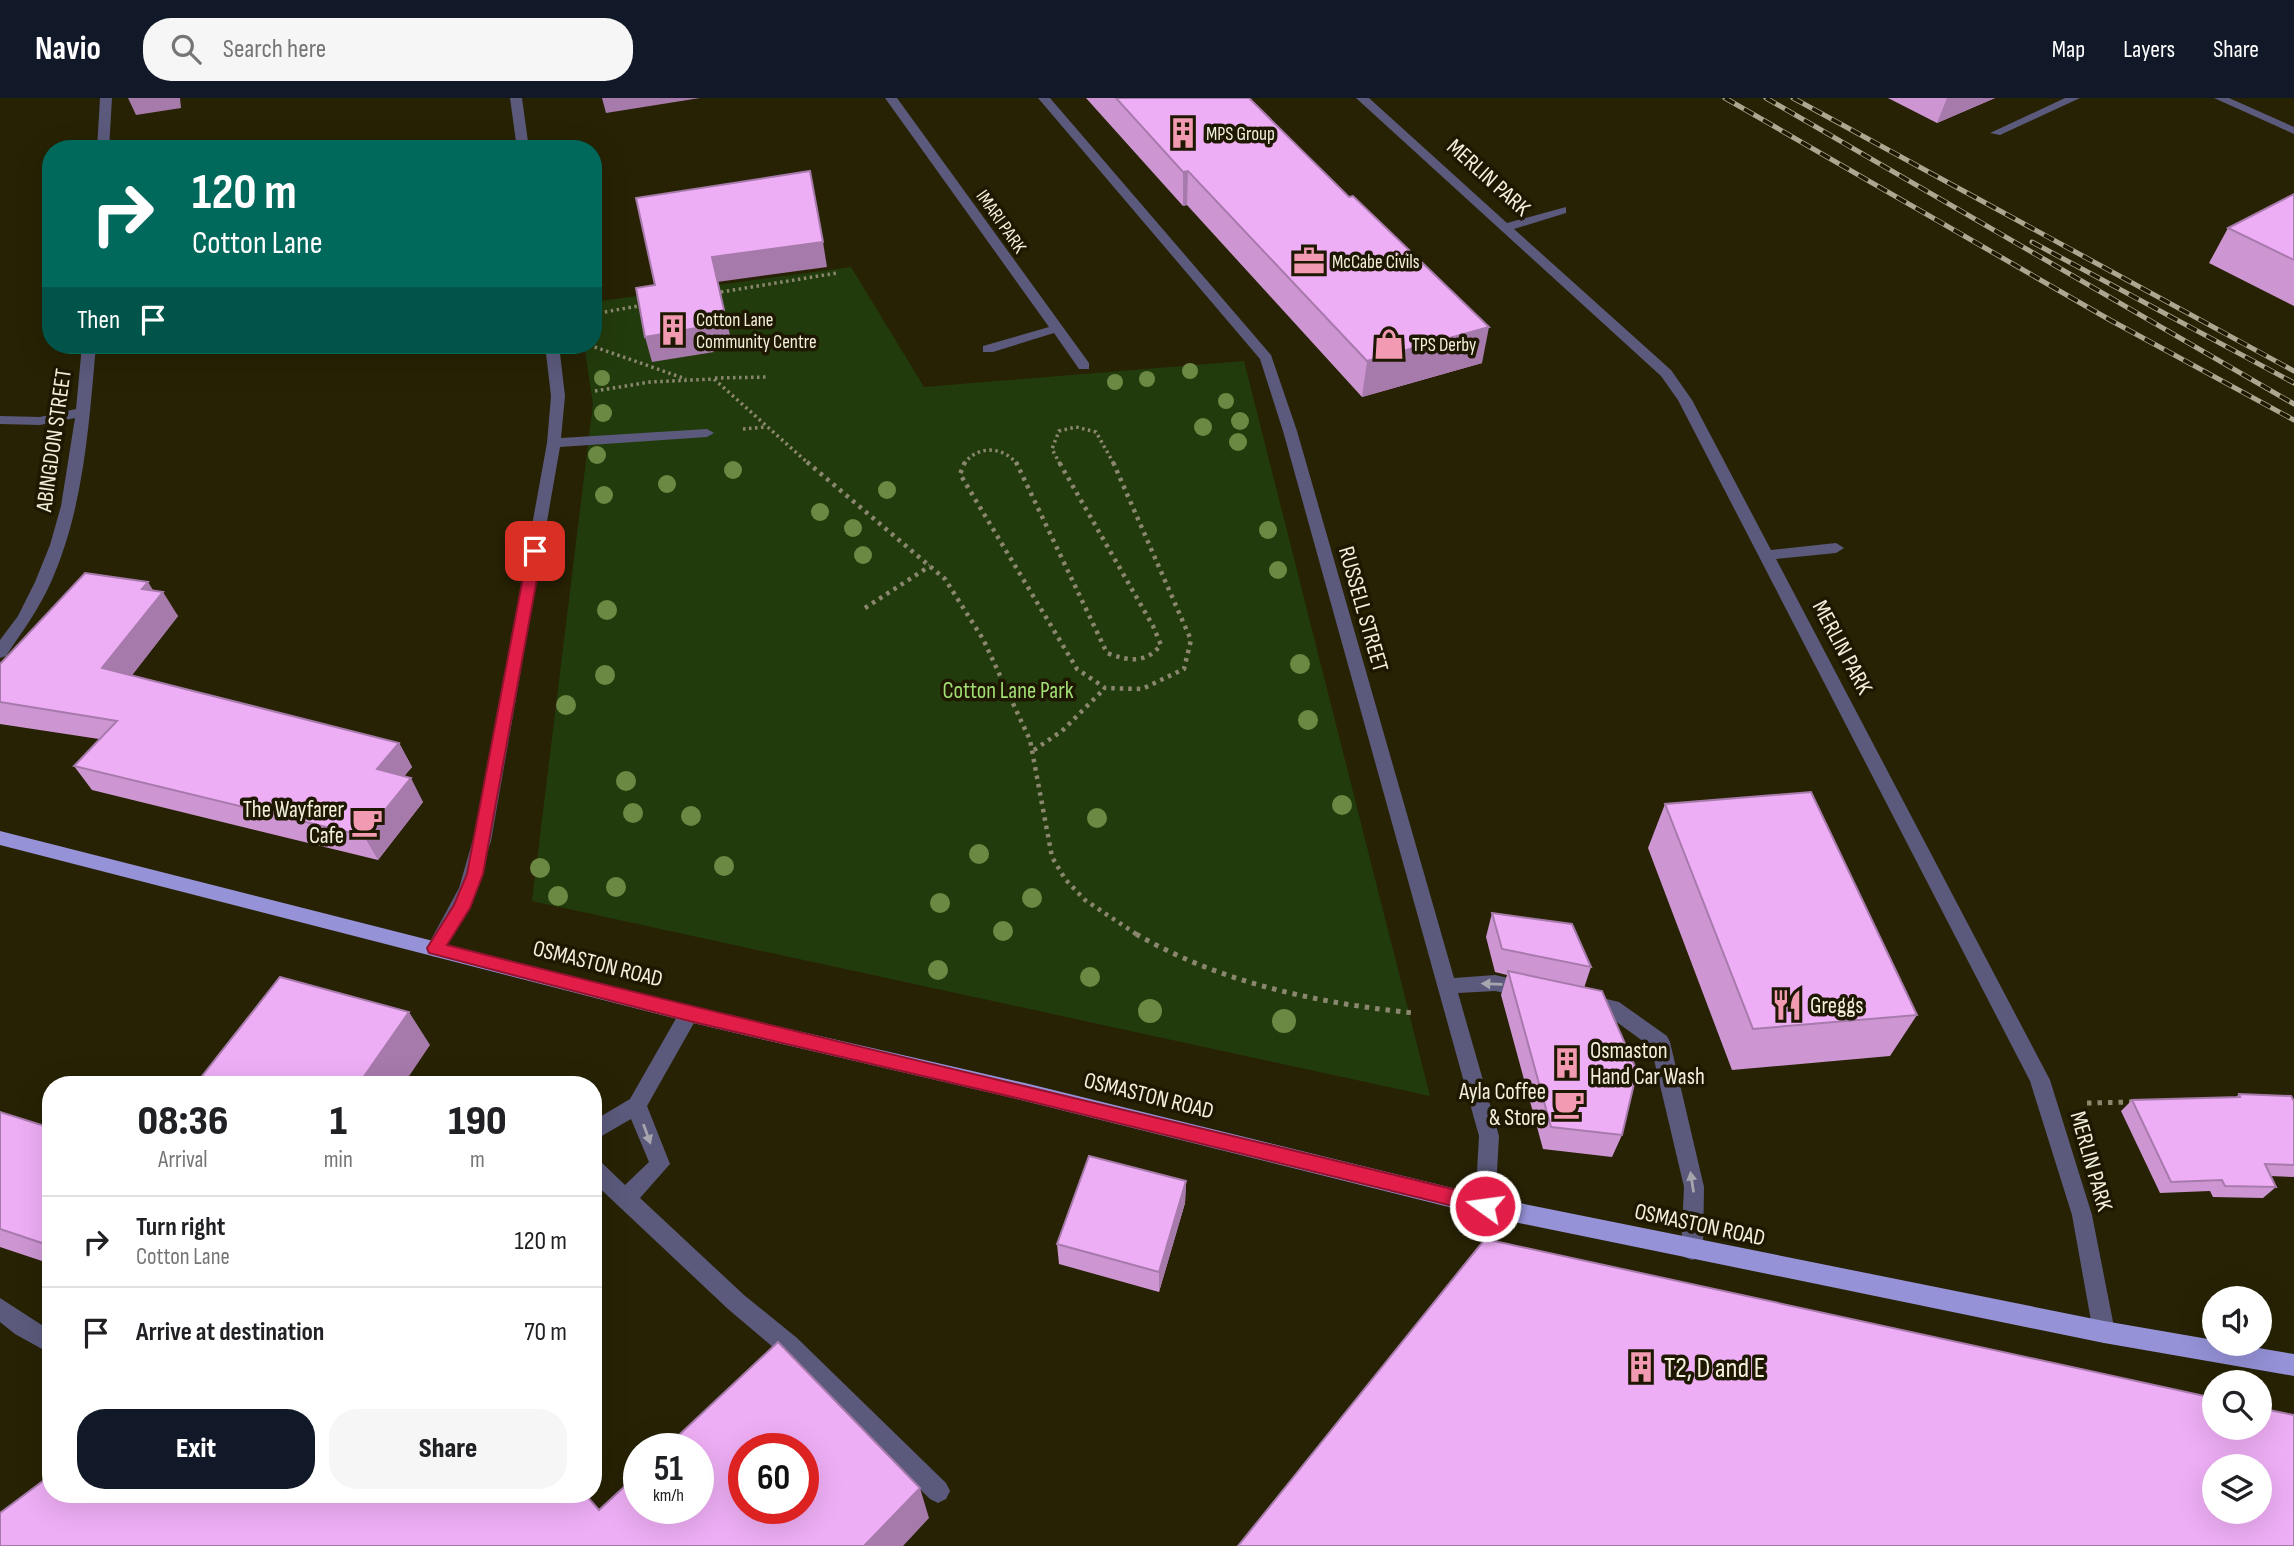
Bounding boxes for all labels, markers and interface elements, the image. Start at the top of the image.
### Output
search box [143,18,633,81]
text: Navio [35,29,101,69]
icon: search [167,30,205,68]
text: Search here [223,34,326,65]
text: Map [2052,35,2085,64]
text: Layers [2123,35,2175,64]
text: Share [2213,35,2259,64]
building icon: MPS Group [1166,116,1200,150]
place label: MPS Group [1206,123,1275,146]
street label: MERLIN PARK [1441,133,1536,223]
text: 120 m [192,164,297,223]
icon: right [77,168,168,259]
street label: IMARI PARK [971,186,1031,258]
text: Cotton Lane [192,224,323,263]
office icon: McCabe Civils [1292,244,1326,278]
place label: McCabe Civils [1332,251,1420,274]
icon: arrive [134,301,172,339]
text: Then [77,305,120,336]
place label: Cotton Lane Community Centre [696,309,817,354]
building icon: Cotton Lane Community Centre [656,313,690,347]
shop icon: TPS Derby [1372,327,1406,361]
place label: TPS Derby [1412,334,1477,357]
street label: ABINGDON STREET [30,367,78,514]
pin [505,521,565,581]
icon: arrive [516,532,554,570]
street label: RUSSELL STREET [1332,543,1394,675]
street label: MERLIN PARK [1806,596,1879,700]
park label: Cotton Lane Park [942,677,1074,705]
place label: The Wayfarer Cafe [243,796,344,850]
cafe icon: The Wayfarer Cafe [350,805,384,839]
street label: OSMASTON ROAD [530,934,666,994]
one-way arrow [1480,978,1502,990]
restaurant icon: Greggs [1770,988,1804,1022]
place label: Greggs [1810,992,1864,1020]
place label: Osmaston Hand Car Wash [1590,1037,1705,1091]
building icon: Osmaston Hand Car Wash [1550,1046,1584,1080]
street label: OSMASTON ROAD [1081,1066,1217,1126]
place label: Ayla Coffee & Store [1458,1078,1546,1132]
cafe icon: Ayla Coffee & Store [1552,1087,1586,1121]
text: 08:36 [137,1096,228,1147]
text: 1 [330,1096,347,1147]
text: 190 [448,1096,507,1147]
street label: MERLIN PARK [2063,1108,2119,1215]
one-way arrow [642,1123,653,1144]
text: Arrival [158,1146,208,1174]
text: min [324,1146,353,1174]
text: m [470,1146,485,1174]
position arrow [1448,1169,1522,1243]
one-way arrow [1686,1171,1697,1193]
street label: OSMASTON ROAD [1632,1197,1768,1252]
text: Turn right [136,1212,225,1243]
icon: right [77,1223,115,1261]
text: 120 m [514,1226,567,1257]
text: Cotton Lane [136,1243,230,1271]
map controls [2202,1286,2272,1524]
button: sound [2202,1286,2272,1356]
icon: arrive [77,1314,115,1352]
text: Arrive at destination [136,1317,324,1348]
text: 70 m [524,1317,567,1348]
building icon: T2, D and E [1624,1350,1658,1384]
place label: T2, D and E [1664,1352,1765,1385]
button: search [2202,1370,2272,1440]
button: Exit [77,1409,315,1489]
button: Share [329,1409,567,1489]
speed limit sign: 60 [728,1433,819,1524]
text: 51 [654,1448,683,1491]
button: layers [2202,1454,2272,1524]
text: km/h [653,1485,684,1506]

